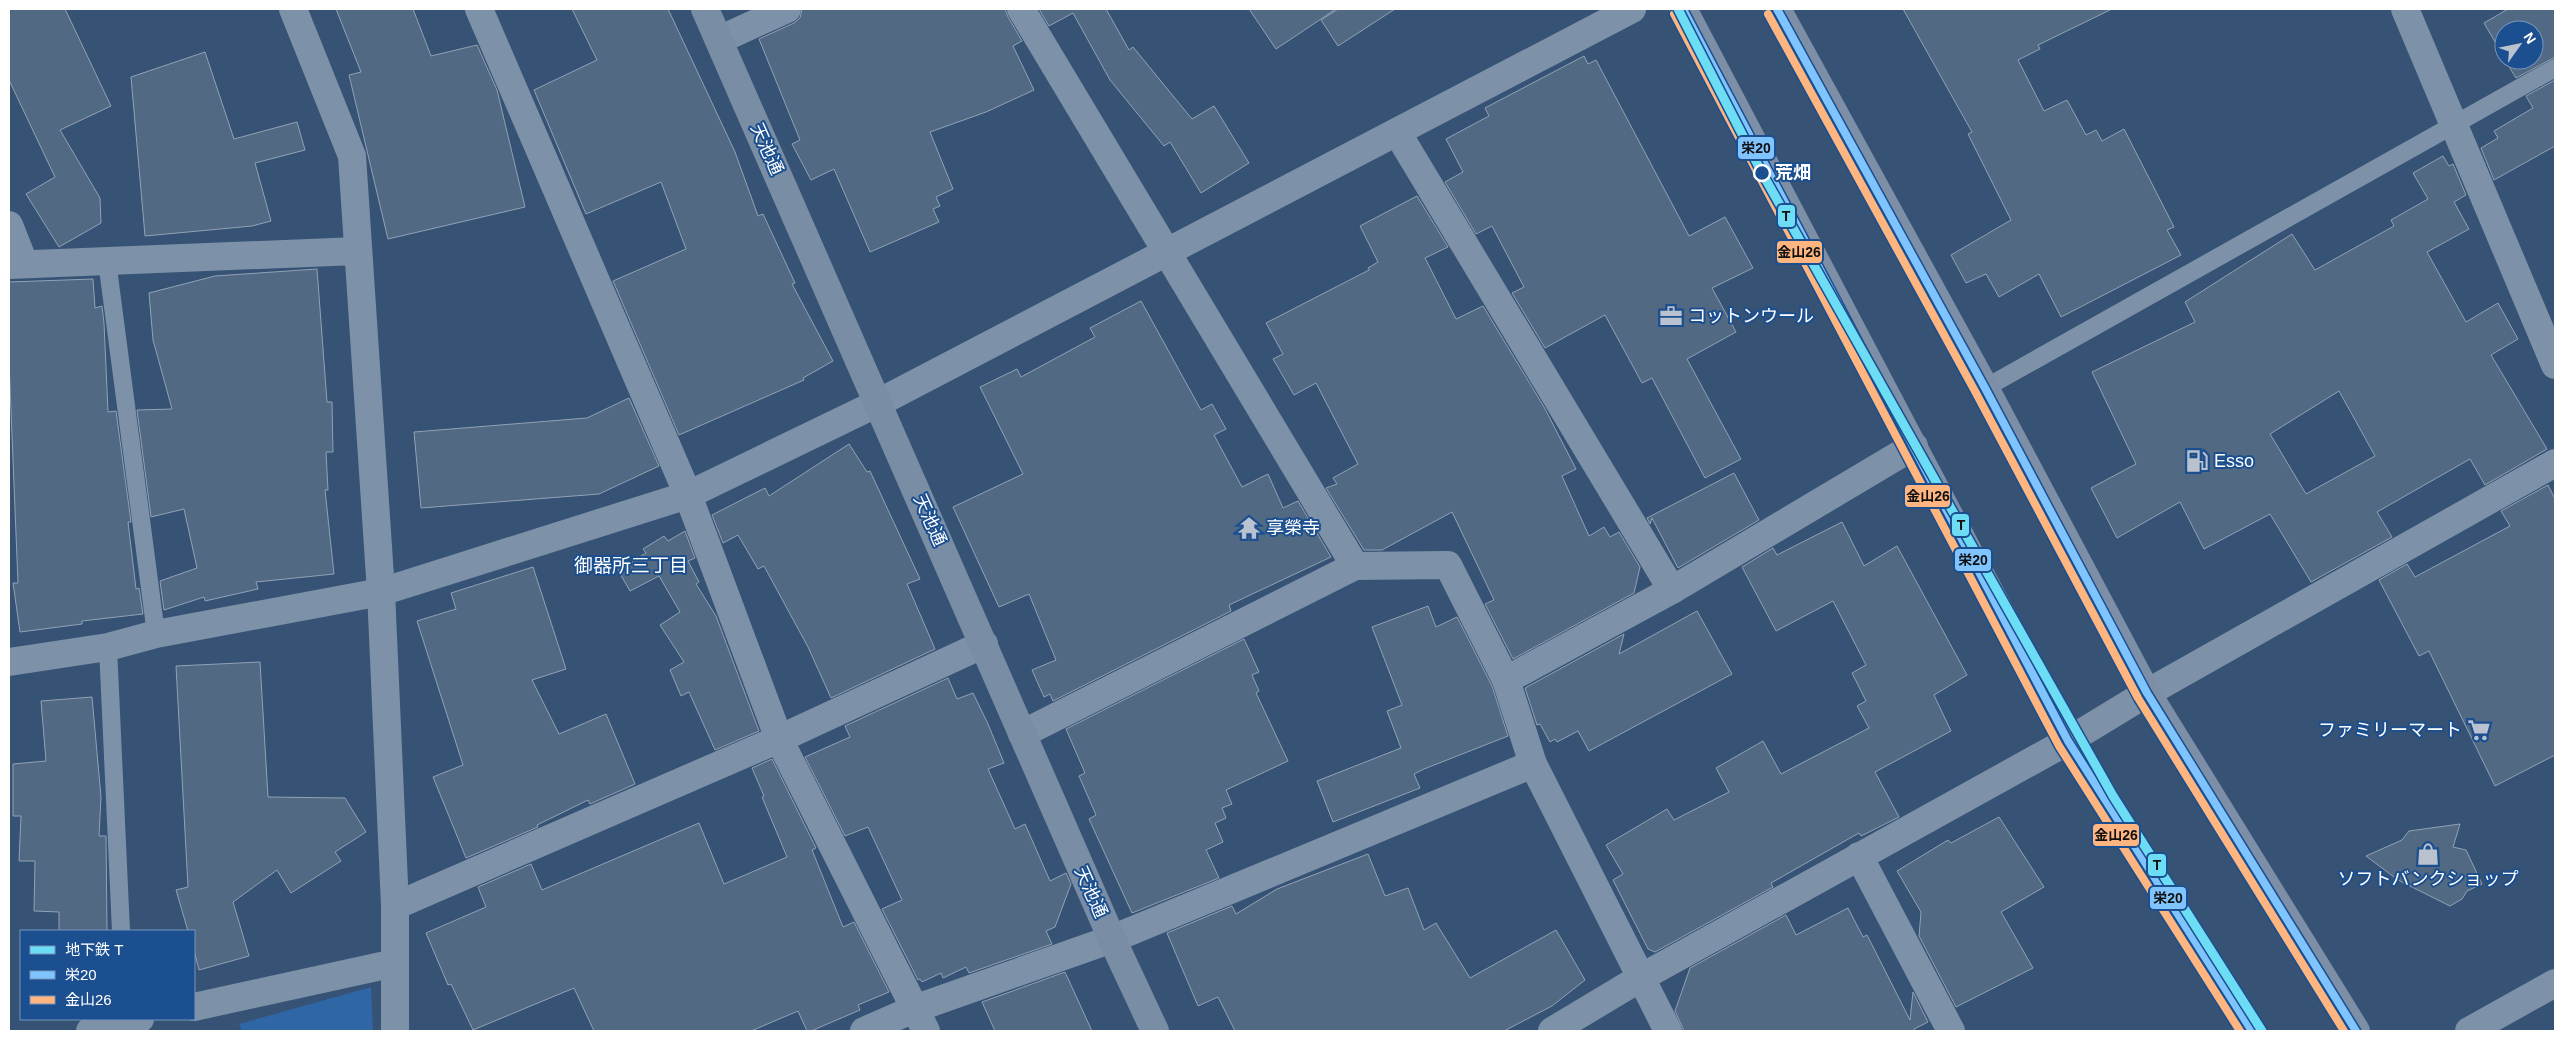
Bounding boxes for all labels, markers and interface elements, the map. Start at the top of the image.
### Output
north arrow [2494,20,2544,70]
text: N [2520,29,2539,47]
street label: 天池通 [747,120,787,178]
line badge: 栄20 [1737,136,1775,160]
text: 栄20 [1741,140,1771,156]
place label: 荒畑 [1775,163,1811,183]
marker: 荒畑 [1753,164,1771,182]
line badge: T [1777,204,1796,228]
text: T [1782,208,1791,224]
line badge: 金山26 [1776,240,1823,264]
text: 金山26 [1777,244,1821,260]
office icon: コットンウール [1658,303,1684,329]
place label: コットンウール [1688,306,1814,326]
fuel station icon: Esso [2184,448,2210,474]
place label: Esso [2214,451,2254,471]
line badge: 金山26 [1904,484,1951,508]
text: 金山26 [1906,488,1950,504]
street label: 天池通 [910,491,950,549]
line badge: T [1951,513,1970,537]
temple icon: 享榮寺 [1236,515,1262,541]
text: T [1957,517,1966,533]
place label: 享榮寺 [1266,518,1320,538]
line badge: 栄20 [1954,548,1992,572]
text: 栄20 [1958,552,1988,568]
district label: 御器所三丁目 [574,555,688,576]
supermarket icon: ファミリーマート [2466,717,2492,743]
place label: ファミリーマート [2318,720,2462,740]
line badge: 金山26 [2092,823,2140,847]
text: 金山26 [2094,827,2138,843]
shop icon: ソフトバンクショップ [2415,841,2441,867]
line badge: T [2147,853,2167,877]
text: T [2153,857,2162,873]
street label: 天池通 [1071,863,1111,921]
place label: ソフトバンクショップ [2338,869,2518,889]
line badge: 栄20 [2149,886,2187,910]
text: 栄20 [2153,890,2183,906]
legend [20,930,195,1020]
text: 地下鉄 T [65,941,123,958]
text: 栄20 [65,966,97,983]
text: 金山26 [65,991,112,1008]

